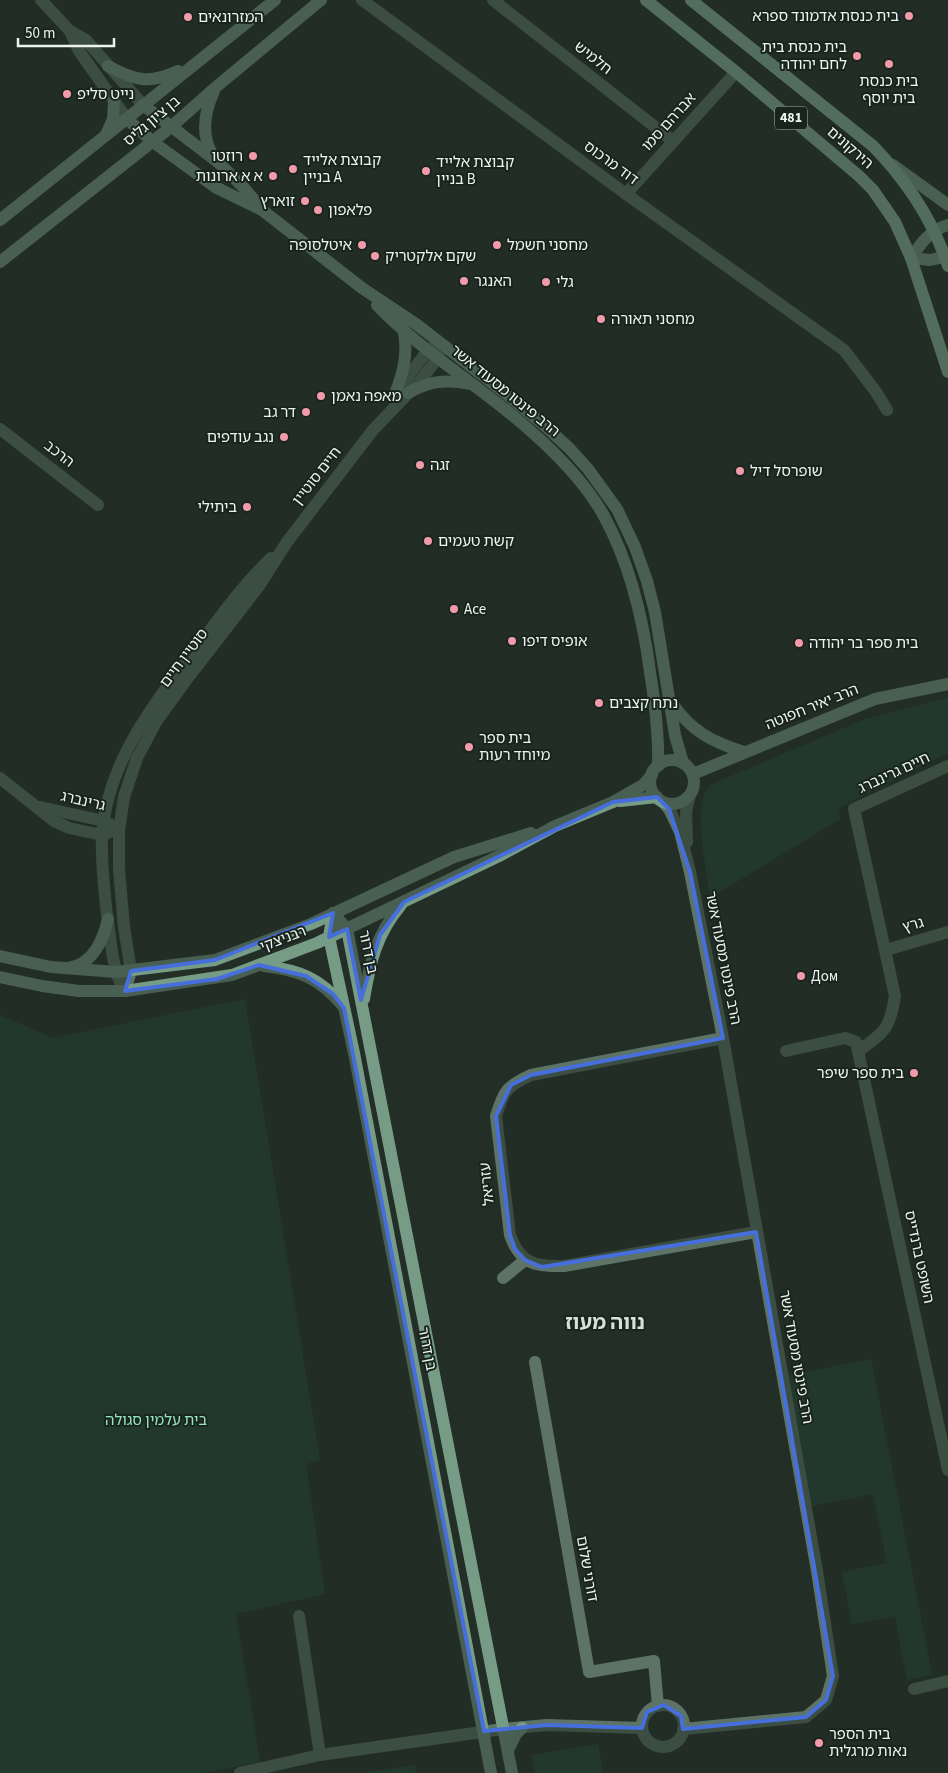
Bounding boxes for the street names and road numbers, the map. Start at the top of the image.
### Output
street label: חלמיש [570,36,616,80]
street label: אברהם סמו [637,88,701,156]
street label: בן ציון גליס [119,91,185,151]
road number: 481 [775,106,807,130]
street label: הירקונים [822,122,878,174]
street label: דוד מרכוס [579,136,643,190]
street label: הרב פינטו מסעוד אשר [446,340,564,442]
street label: הרכב [39,435,79,473]
street label: חיים סוטיין [288,442,346,510]
street label: סוטיין חיים [155,624,213,692]
street label: הרב יאיר חפוטה [762,679,862,735]
street label: חיים גרינברג [855,747,933,799]
street label: גרינברג [59,786,108,816]
street label: הרב פינטו מסעוד אשר [700,889,746,1027]
street label: גרץ [900,912,927,938]
street label: רבניצקי [257,921,309,957]
street label: בן דרור [353,928,383,976]
street label: עזריאל [474,1161,500,1207]
street label: השופט ברנדייס [899,1209,939,1305]
street label: הרב פינטו מסעוד אשר [774,1288,818,1426]
street label: בן דרור [412,1325,442,1373]
street label: דורני שלום [571,1534,603,1604]

